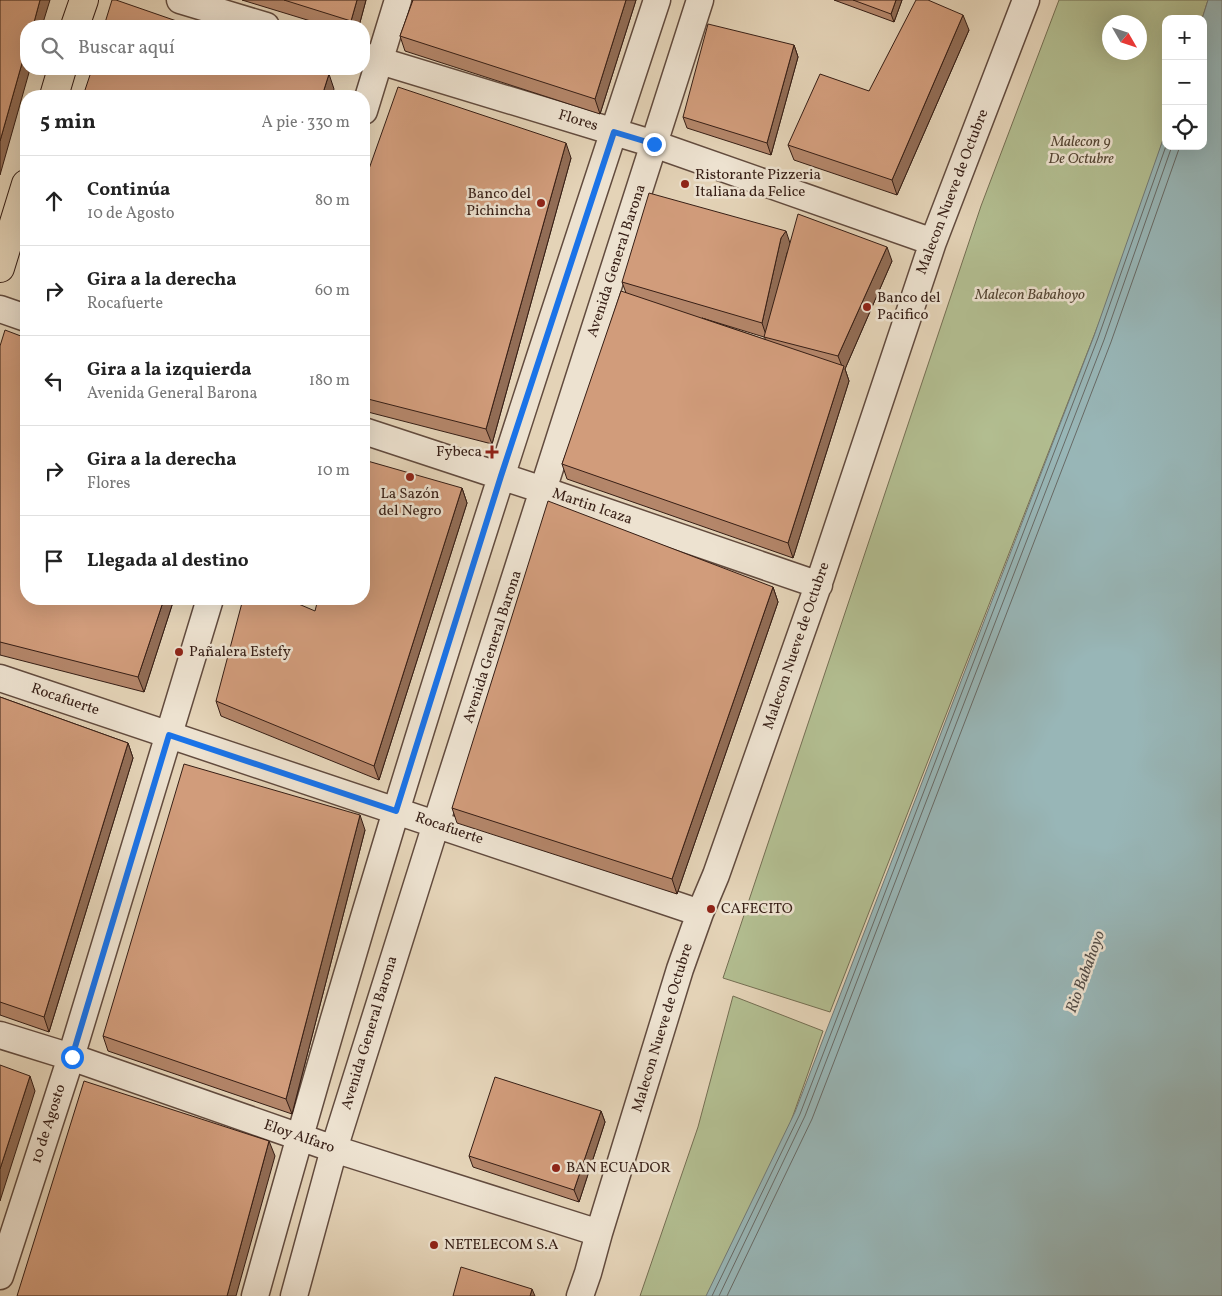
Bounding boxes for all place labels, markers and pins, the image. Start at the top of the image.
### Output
place label: Ristorante Pizzeria Italiana da Felice [695,165,821,203]
marker: Ristorante Pizzeria Italiana da Felice [679,178,691,190]
place label: Banco del Pichincha [466,184,531,222]
marker: Banco del Pichincha [535,197,547,209]
place label: Banco del Pacifico [877,288,941,326]
marker: Banco del Pacifico [861,301,873,313]
place label: Fybeca [436,442,482,463]
marker: Fybeca [486,446,498,458]
marker: La Sazón del Negro [404,471,416,483]
place label: La Sazón del Negro [378,484,442,522]
place label: Pañalera Estefy [189,642,291,663]
marker: Pañalera Estefy [173,646,185,658]
place label: CAFECITO [721,899,793,920]
marker: CAFECITO [705,903,717,915]
place label: BAN ECUADOR [566,1158,671,1179]
marker: BAN ECUADOR [550,1162,562,1174]
place label: NETELECOM S.A [444,1235,559,1256]
marker: NETELECOM S.A [428,1239,440,1251]

